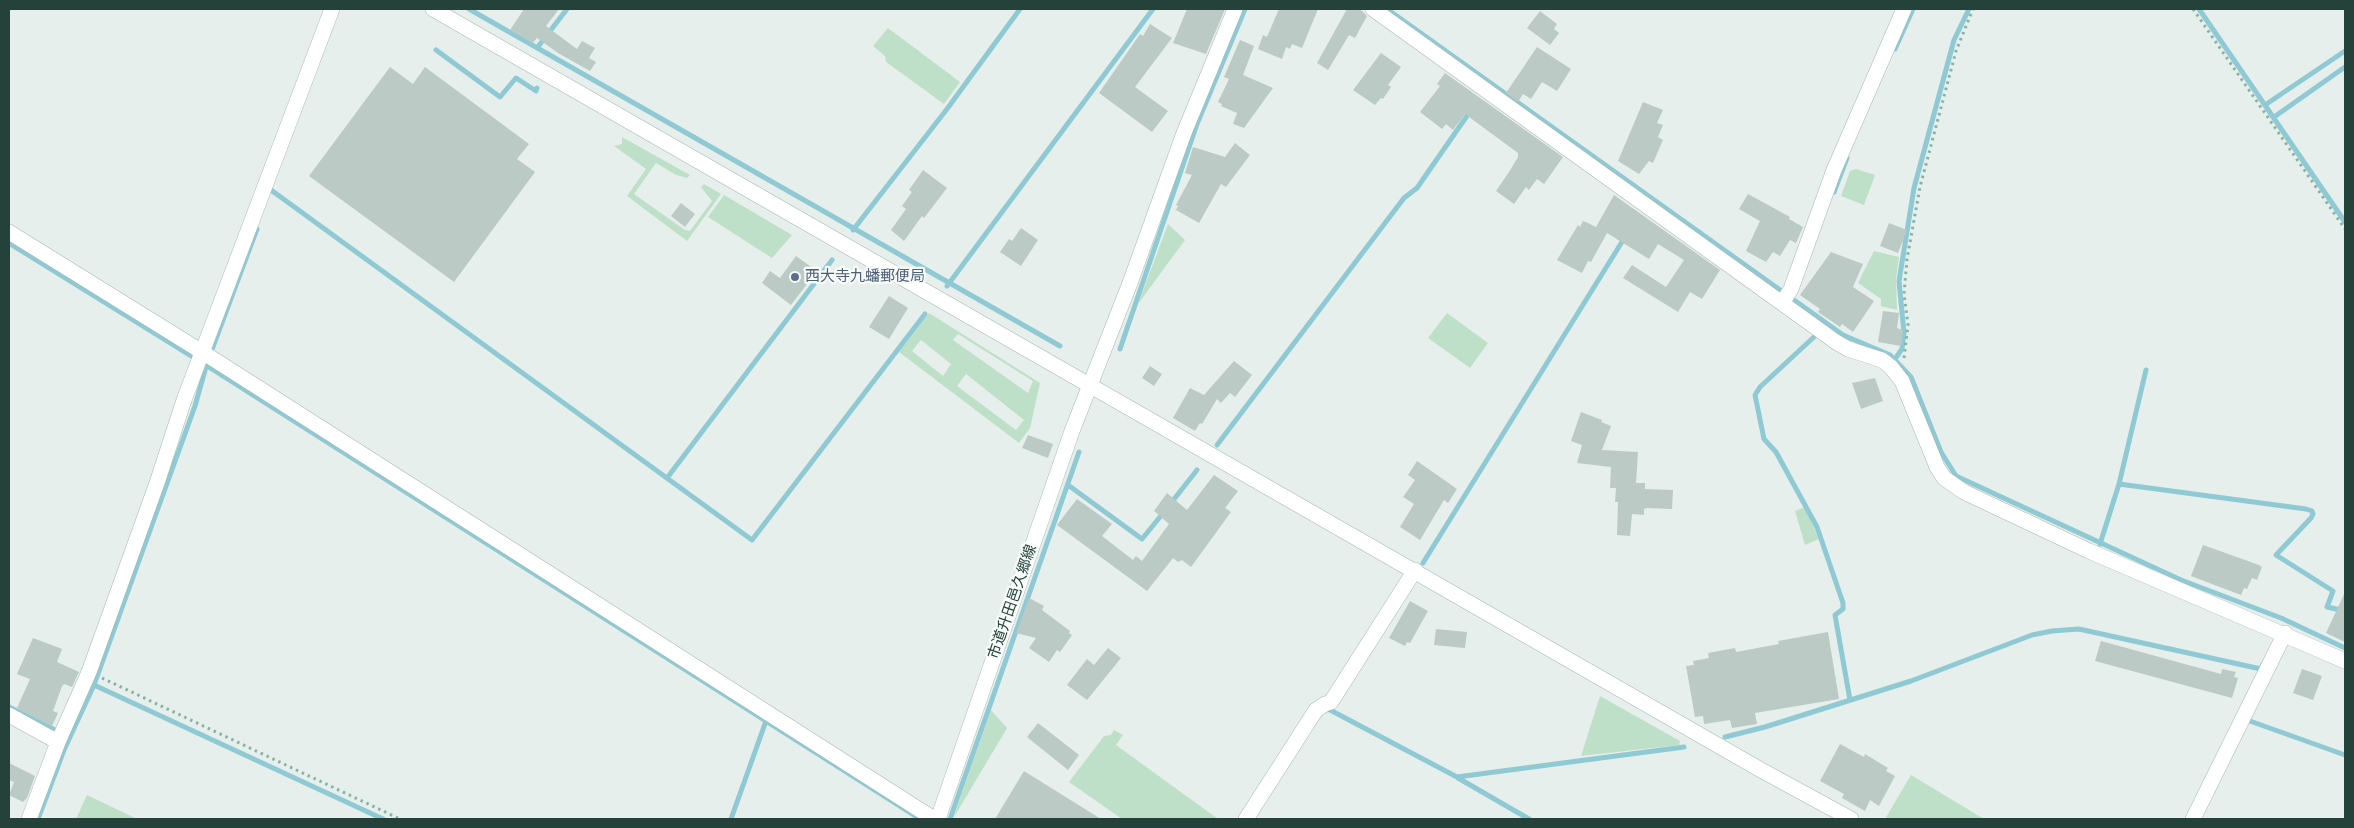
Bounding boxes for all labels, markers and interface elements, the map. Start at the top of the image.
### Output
place label: 西大寺九蟠郵便局 [805,268,925,286]
marker: 西大寺九蟠郵便局 [789,271,801,283]
street label: 市道升田邑久郷線 [985,542,1041,662]

